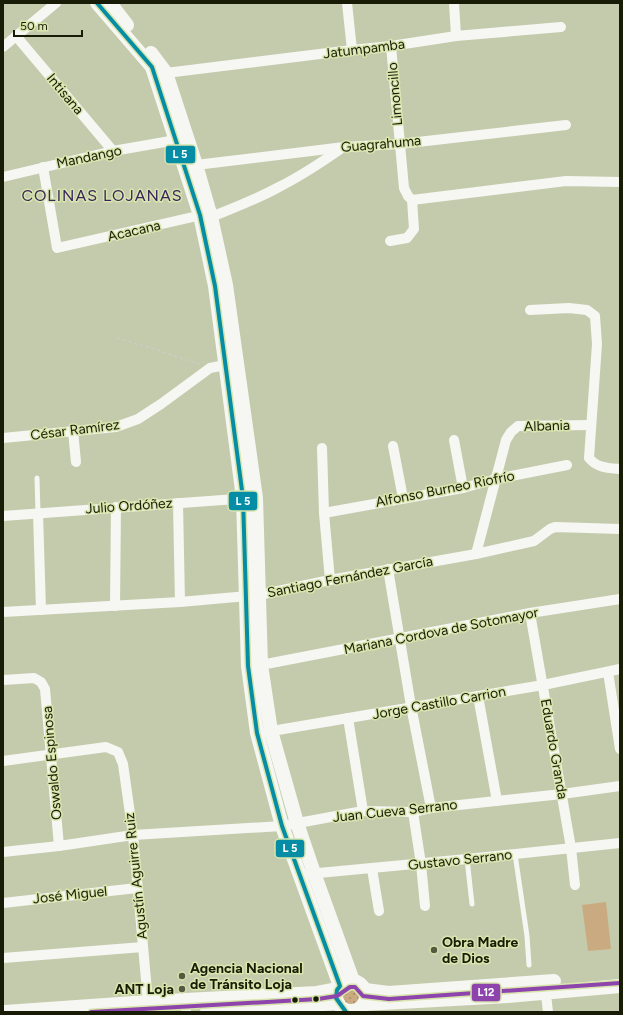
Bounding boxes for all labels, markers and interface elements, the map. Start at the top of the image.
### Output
scale bar [14,12,82,38]
text: 50 m [20,19,48,33]
street label: Jatumpamba [322,36,406,62]
street label: Limoncillo [384,62,406,126]
street label: Intisana [43,70,87,118]
street label: Guagrahuma [340,132,422,156]
street label: Mandango [55,142,123,172]
line badge: L 5 [165,145,196,164]
text: L 5 [173,148,187,161]
district label: COLINAS LOJANAS [21,186,183,205]
street label: Acacana [106,217,162,245]
street label: César Ramírez [29,416,121,444]
street label: Albania [524,417,570,435]
street label: Alfonso Burneo Riofrío [374,467,516,511]
line badge: L 5 [228,491,258,511]
street label: Julio Ordóñez [85,494,173,518]
text: L 5 [236,495,250,508]
street label: Santiago Fernández García [266,553,434,601]
street label: Mariana Cordova de Sotomayor [342,604,540,658]
street label: Jorge Castillo Carrion [371,683,507,723]
street label: Eduardo Granda [537,697,571,801]
street label: Oswaldo Espinosa [39,705,65,821]
street label: Juan Cueva Serrano [332,796,458,826]
street label: Agustín Aguirre Ruiz [121,812,151,940]
line badge: L 5 [275,839,305,858]
text: L 5 [283,842,297,855]
street label: Gustavo Serrano [407,846,513,874]
street label: José Miguel [32,883,108,907]
place label: Obra Madre de Dios [442,934,519,967]
marker: Obra Madre de Dios [429,945,439,955]
place label: Agencia Nacional de Tránsito Loja [190,960,303,993]
marker: Agencia Nacional de Tránsito Loja [177,971,187,981]
place label: ANT Loja [114,981,174,998]
line badge: L12 [471,983,501,1002]
marker: ANT Loja [177,984,187,994]
text: L12 [478,986,494,999]
unlabelled marker [311,994,321,1004]
unlabelled marker [290,995,300,1005]

